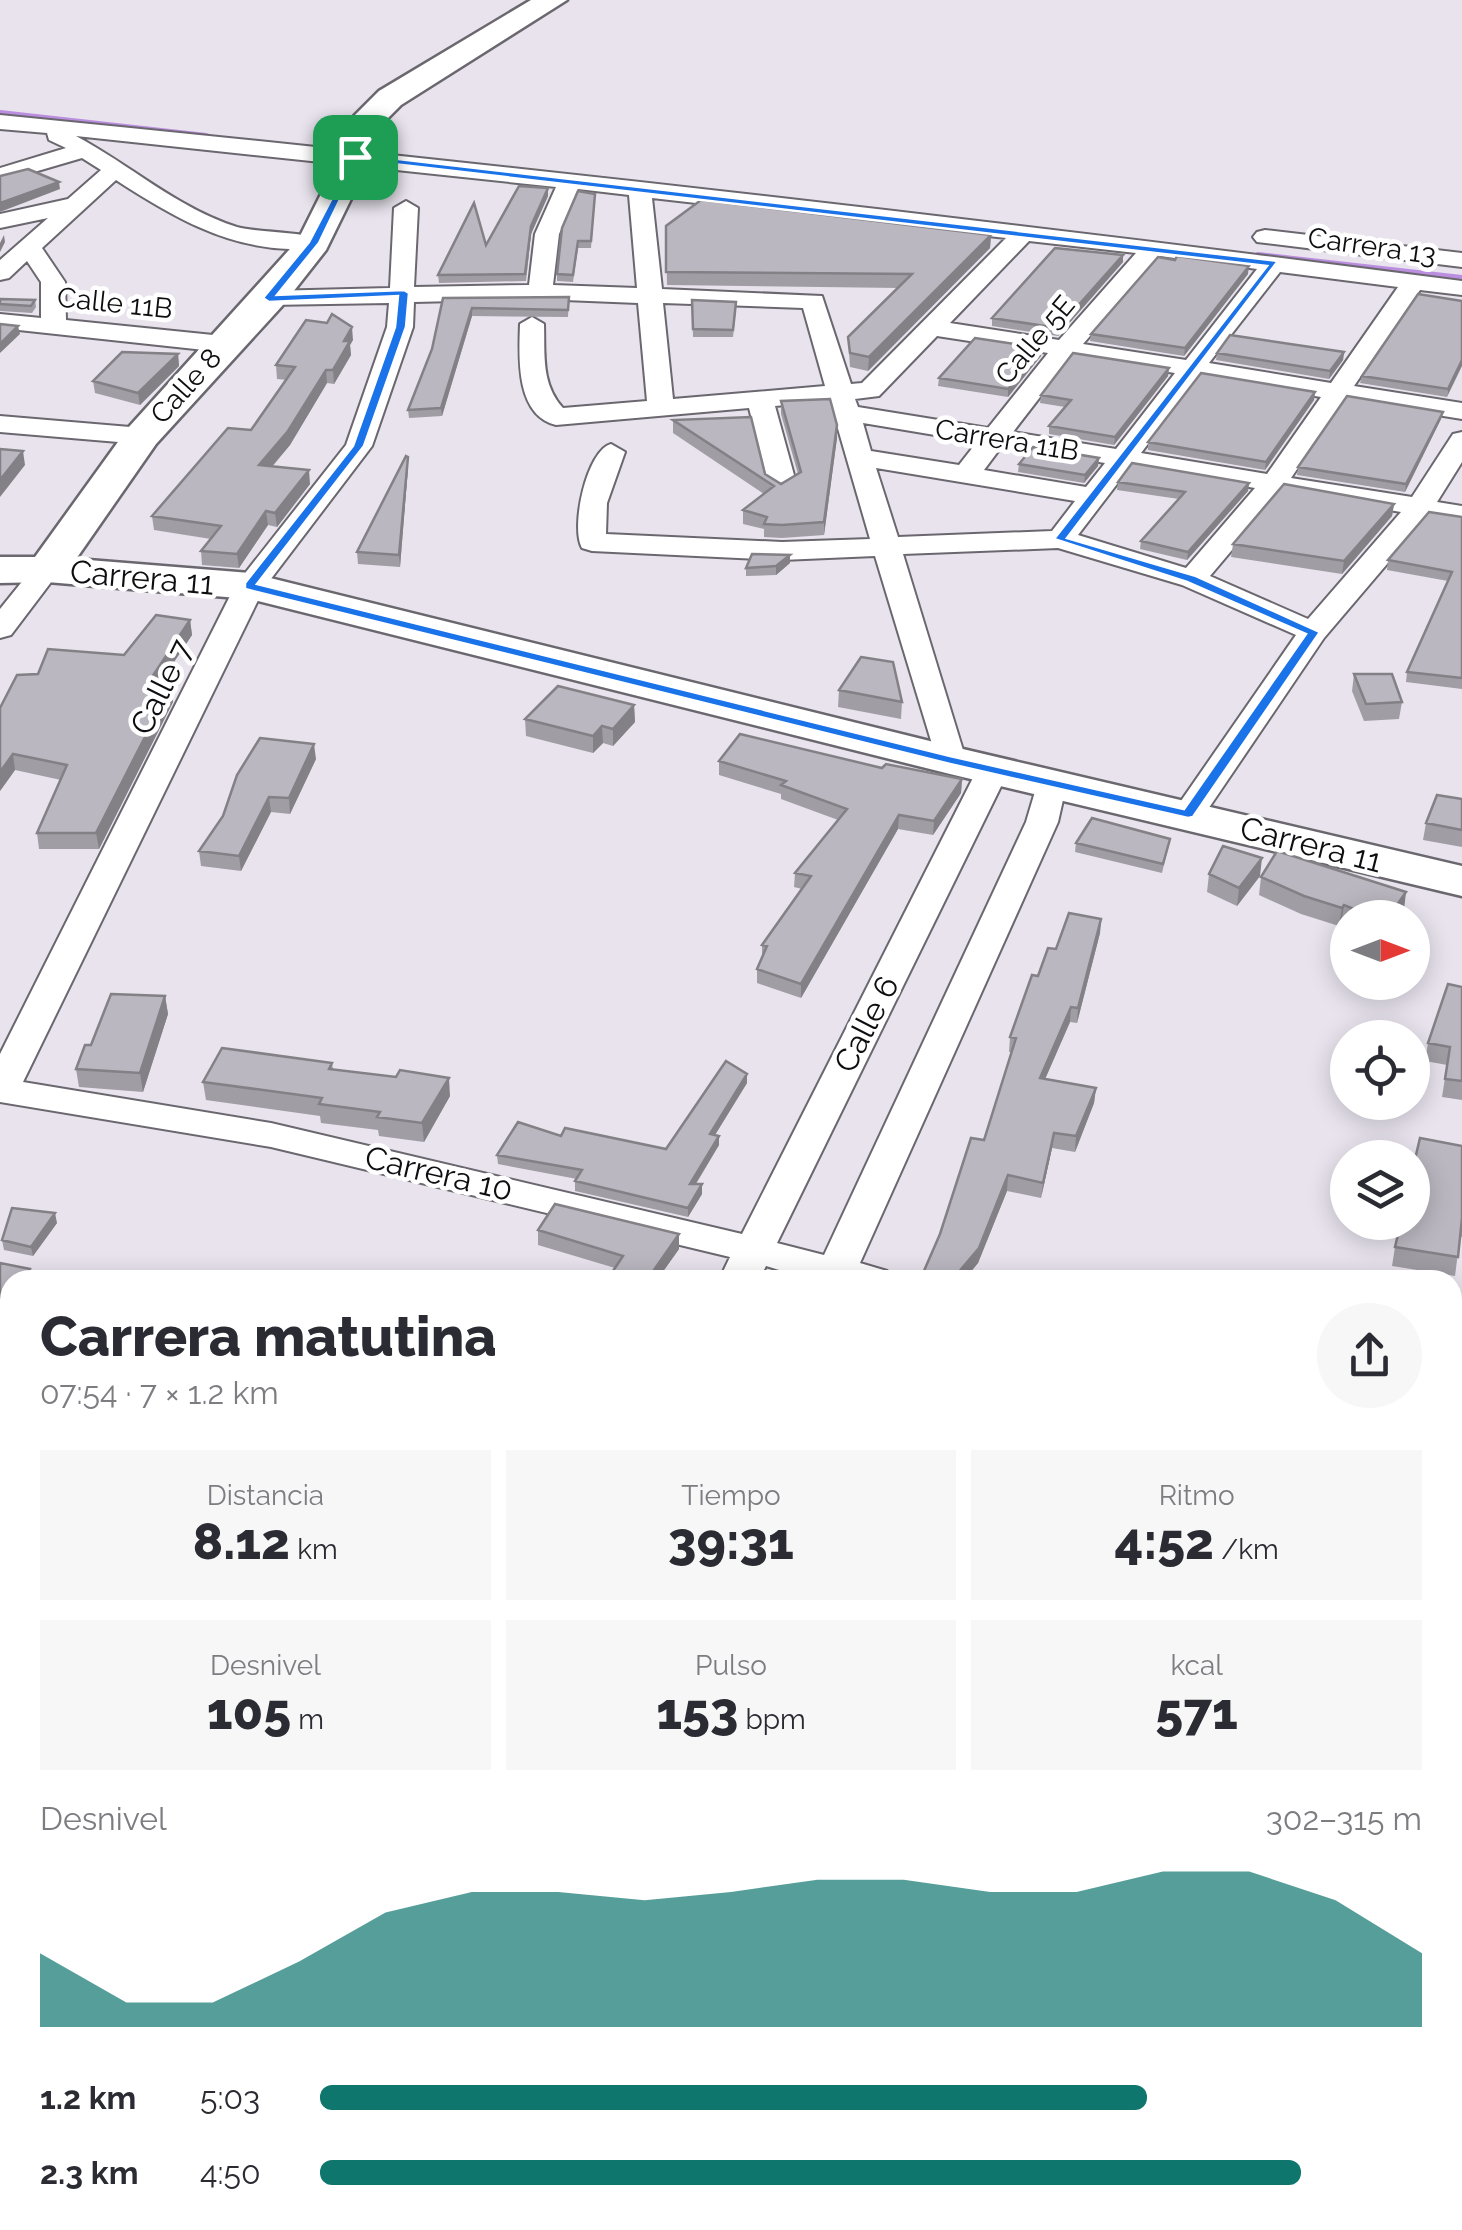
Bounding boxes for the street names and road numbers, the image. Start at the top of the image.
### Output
street label: Carrera 13 [1306,221,1438,271]
street label: Calle 11B [56,281,174,325]
street label: Calle 5E [988,289,1082,391]
street label: Calle 8 [144,342,228,430]
street label: Carrera 11B [933,412,1081,468]
street label: Carrera 11 [69,552,215,602]
street label: Calle 7 [122,634,200,740]
street label: Carrera 11 [1237,809,1385,879]
street label: Calle 6 [826,970,906,1078]
street label: Carrera 10 [362,1138,516,1208]

